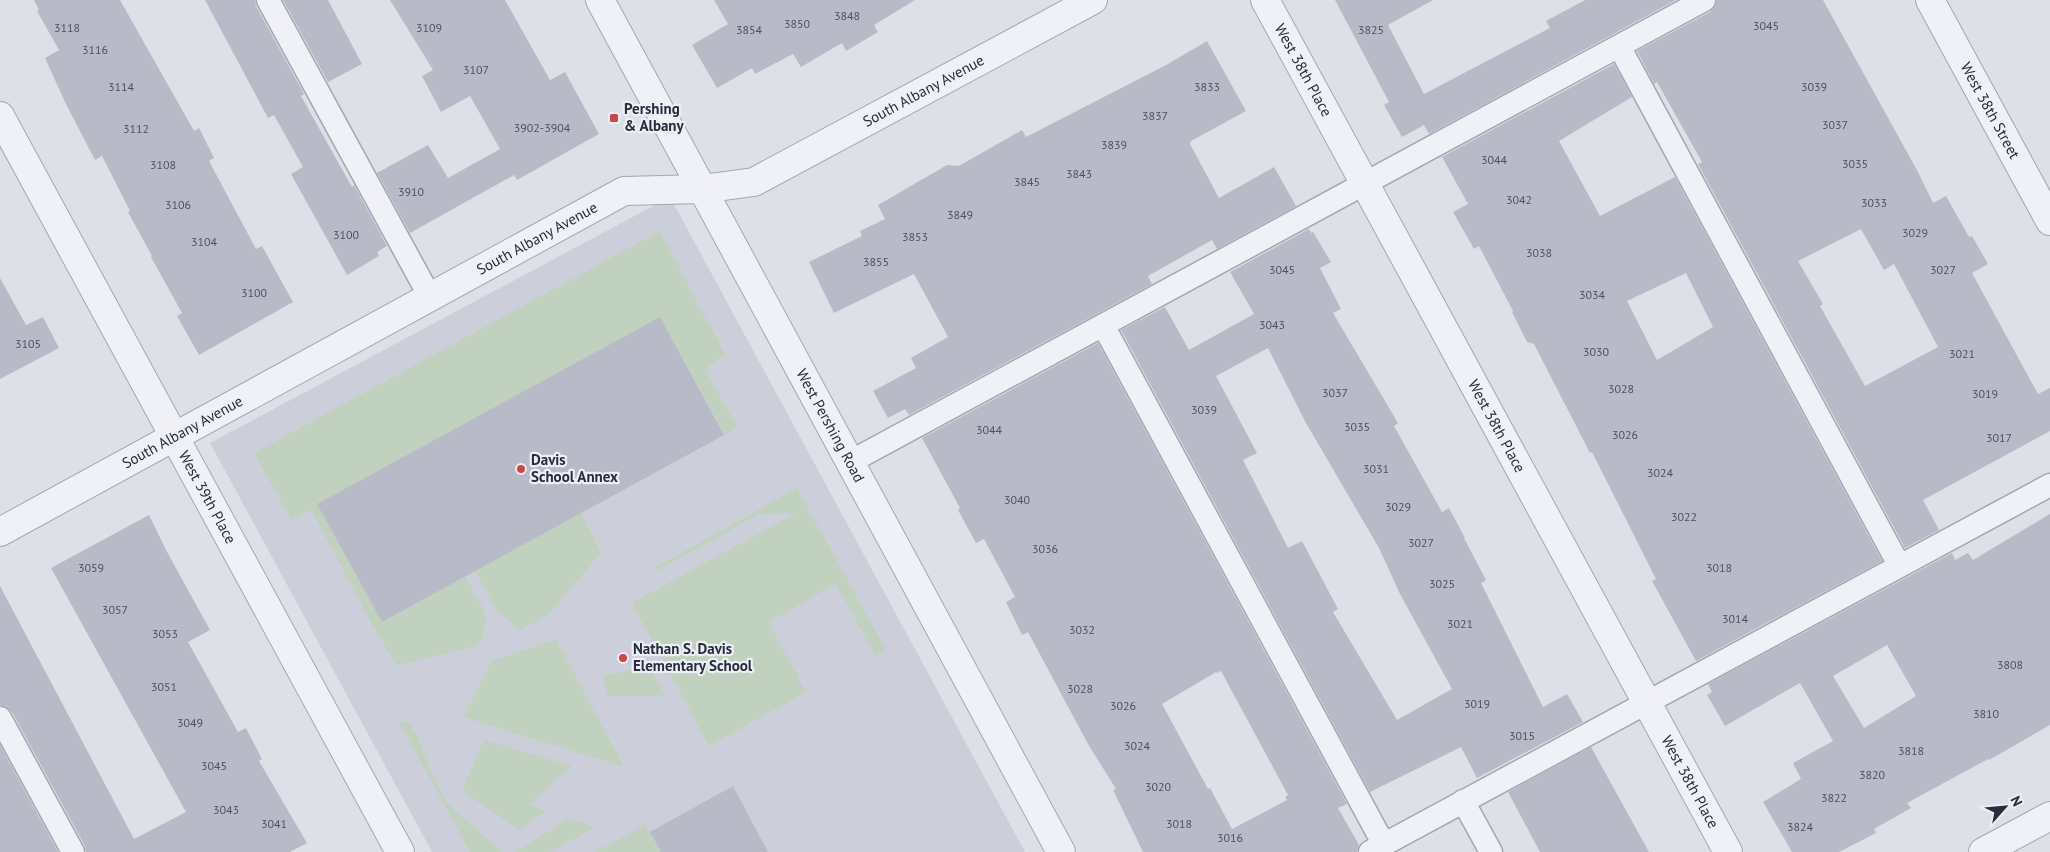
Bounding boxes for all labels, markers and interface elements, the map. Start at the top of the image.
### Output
house number: 3848 [834,8,860,23]
house number: 3850 [784,16,811,31]
house number: 3045 [1753,18,1779,33]
house number: 3118 [54,20,80,35]
house number: 3109 [416,20,442,35]
street label: West 38th Place [1271,20,1337,120]
house number: 3854 [736,22,763,37]
house number: 3825 [1358,22,1384,37]
house number: 3116 [82,42,108,57]
street label: South Albany Avenue [859,50,987,131]
street label: West 38th Street [1957,59,2024,162]
house number: 3107 [463,62,489,77]
house number: 3114 [108,79,135,94]
house number: 3833 [1194,79,1220,94]
house number: 3039 [1801,79,1827,94]
place label: Pershing & Albany [624,99,685,135]
house number: 3837 [1142,108,1168,123]
marker: Pershing & Albany [608,112,620,124]
house number: 3037 [1822,117,1848,132]
house number: 3902-3904 [514,120,571,135]
house number: 3112 [123,121,149,136]
house number: 3839 [1101,137,1127,152]
house number: 3044 [1481,152,1508,167]
house number: 3035 [1842,156,1868,171]
house number: 3108 [150,157,176,172]
house number: 3843 [1066,166,1092,181]
house number: 3845 [1014,174,1040,189]
house number: 3910 [398,184,425,199]
house number: 3042 [1506,192,1532,207]
house number: 3033 [1861,195,1887,210]
house number: 3106 [165,197,191,212]
street label: South Albany Avenue [473,197,601,279]
house number: 3849 [947,207,973,222]
house number: 3029 [1902,225,1928,240]
house number: 3100 [333,227,360,242]
house number: 3853 [902,229,928,244]
house number: 3104 [191,234,218,249]
house number: 3038 [1526,245,1552,260]
house number: 3855 [863,254,889,269]
house number: 3045 [1269,262,1295,277]
house number: 3027 [1930,262,1956,277]
house number: 3100 [241,285,268,300]
house number: 3034 [1579,287,1606,302]
house number: 3043 [1259,317,1285,332]
house number: 3105 [15,336,41,351]
house number: 3030 [1583,344,1610,359]
house number: 3021 [1949,346,1975,361]
street label: West Pershing Road [792,365,869,485]
street label: West 38th Place [1464,376,1530,476]
house number: 3028 [1608,381,1634,396]
house number: 3037 [1322,385,1348,400]
house number: 3019 [1972,386,1998,401]
street label: South Albany Avenue [119,391,246,472]
house number: 3039 [1191,402,1217,417]
house number: 3035 [1344,419,1370,434]
house number: 3044 [976,422,1003,437]
house number: 3026 [1612,427,1638,442]
house number: 3017 [1986,430,2012,445]
street label: West 39th Place [175,447,241,547]
place label: Davis School Annex [531,450,618,486]
house number: 3031 [1363,461,1389,476]
marker: Davis School Annex [515,463,527,475]
house number: 3024 [1647,465,1674,480]
house number: 3040 [1004,492,1031,507]
house number: 3029 [1385,499,1411,514]
house number: 3022 [1671,509,1697,524]
house number: 3027 [1408,535,1434,550]
house number: 3036 [1032,541,1058,556]
house number: 3059 [78,560,104,575]
house number: 3018 [1706,560,1732,575]
house number: 3025 [1429,576,1455,591]
house number: 3057 [102,602,128,617]
house number: 3014 [1722,611,1749,626]
house number: 3021 [1447,616,1473,631]
house number: 3032 [1069,622,1095,637]
house number: 3053 [152,626,178,641]
place label: Nathan S. Davis Elementary School [633,639,753,675]
marker: Nathan S. Davis Elementary School [617,652,629,664]
house number: 3808 [1997,657,2023,672]
house number: 3051 [151,679,177,694]
house number: 3028 [1067,681,1093,696]
house number: 3019 [1464,696,1490,711]
house number: 3026 [1110,698,1136,713]
house number: 3810 [1973,706,2000,721]
house number: 3049 [177,715,203,730]
house number: 3015 [1509,728,1535,743]
street label: West 38th Place [1657,732,1723,831]
house number: 3024 [1124,738,1151,753]
house number: 3818 [1898,743,1924,758]
house number: 3045 [201,758,227,773]
house number: 3820 [1859,767,1886,782]
house number: 3020 [1145,779,1172,794]
north arrow [1980,782,2030,832]
house number: 3822 [1821,790,1847,805]
text: N [2006,793,2027,809]
house number: 3043 [213,802,239,817]
house number: 3041 [261,816,287,831]
house number: 3018 [1166,816,1192,831]
house number: 3824 [1787,819,1814,834]
house number: 3016 [1217,830,1243,845]

